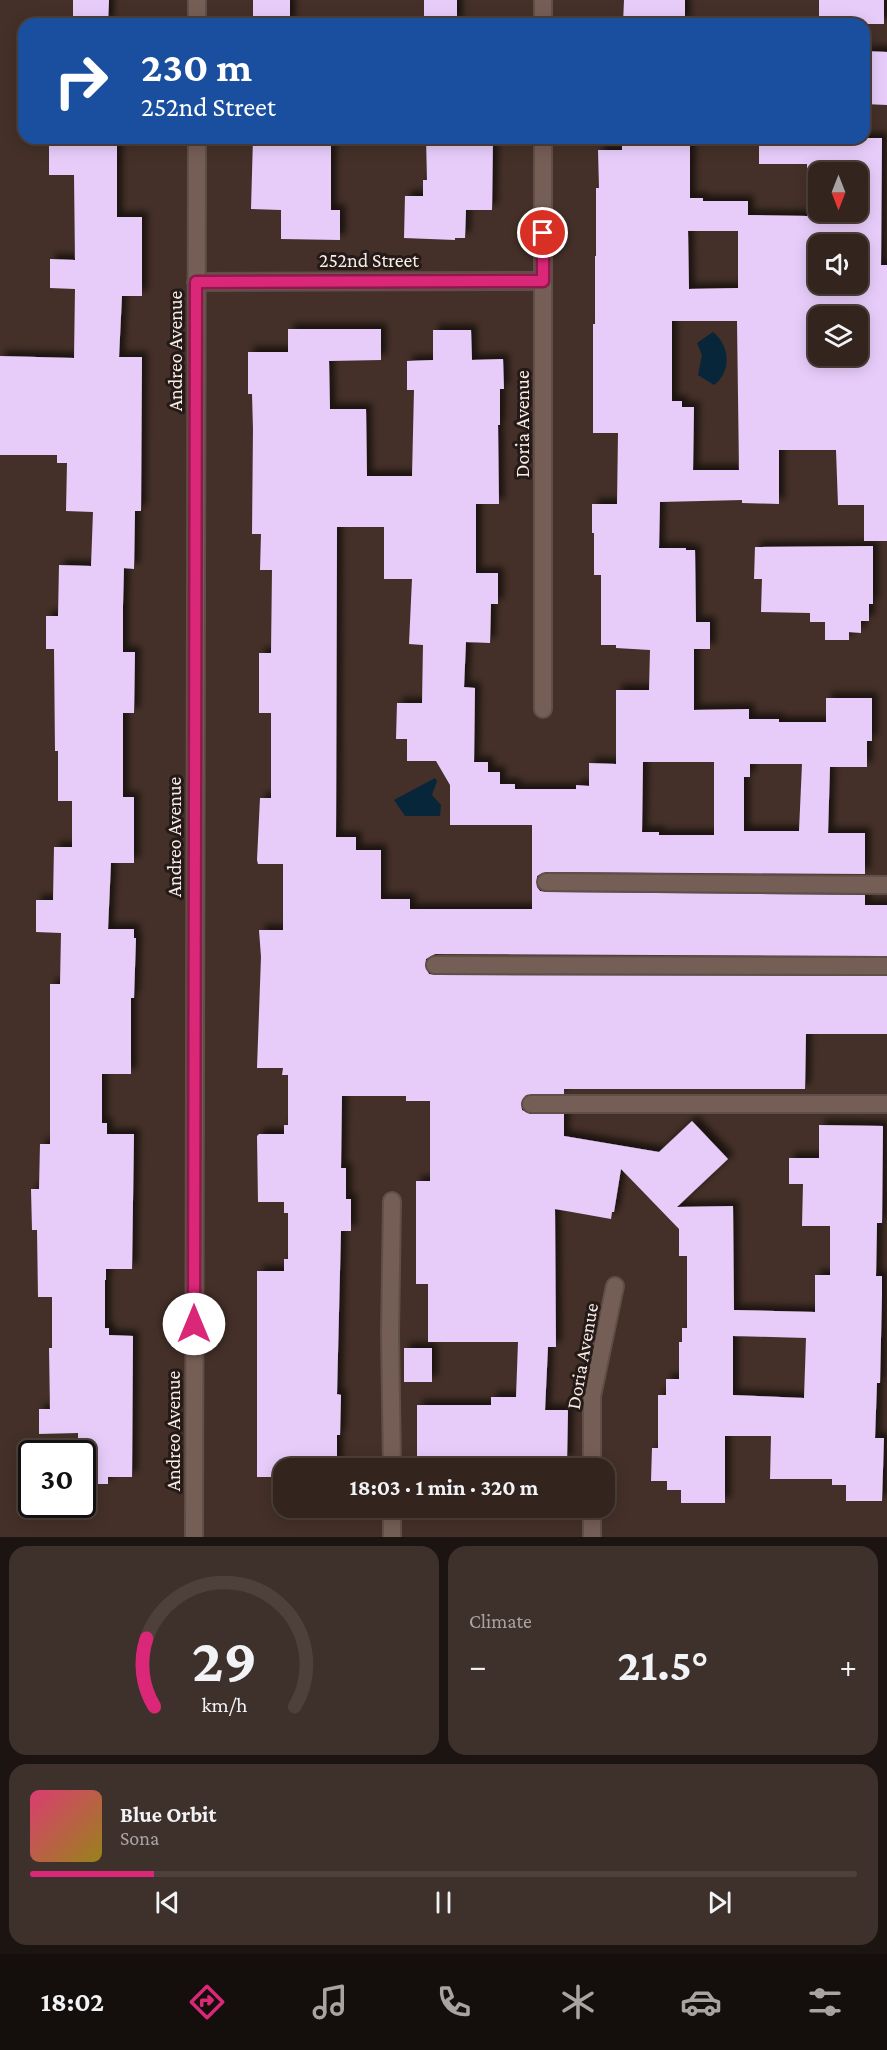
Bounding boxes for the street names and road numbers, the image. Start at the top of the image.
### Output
street label: 252nd Street [319,249,419,271]
street label: Andreo Avenue [164,290,186,411]
street label: Doria Avenue [511,370,533,478]
street label: Andreo Avenue [163,776,185,897]
street label: Doria Avenue [562,1301,602,1411]
street label: Andreo Avenue [162,1370,184,1491]

